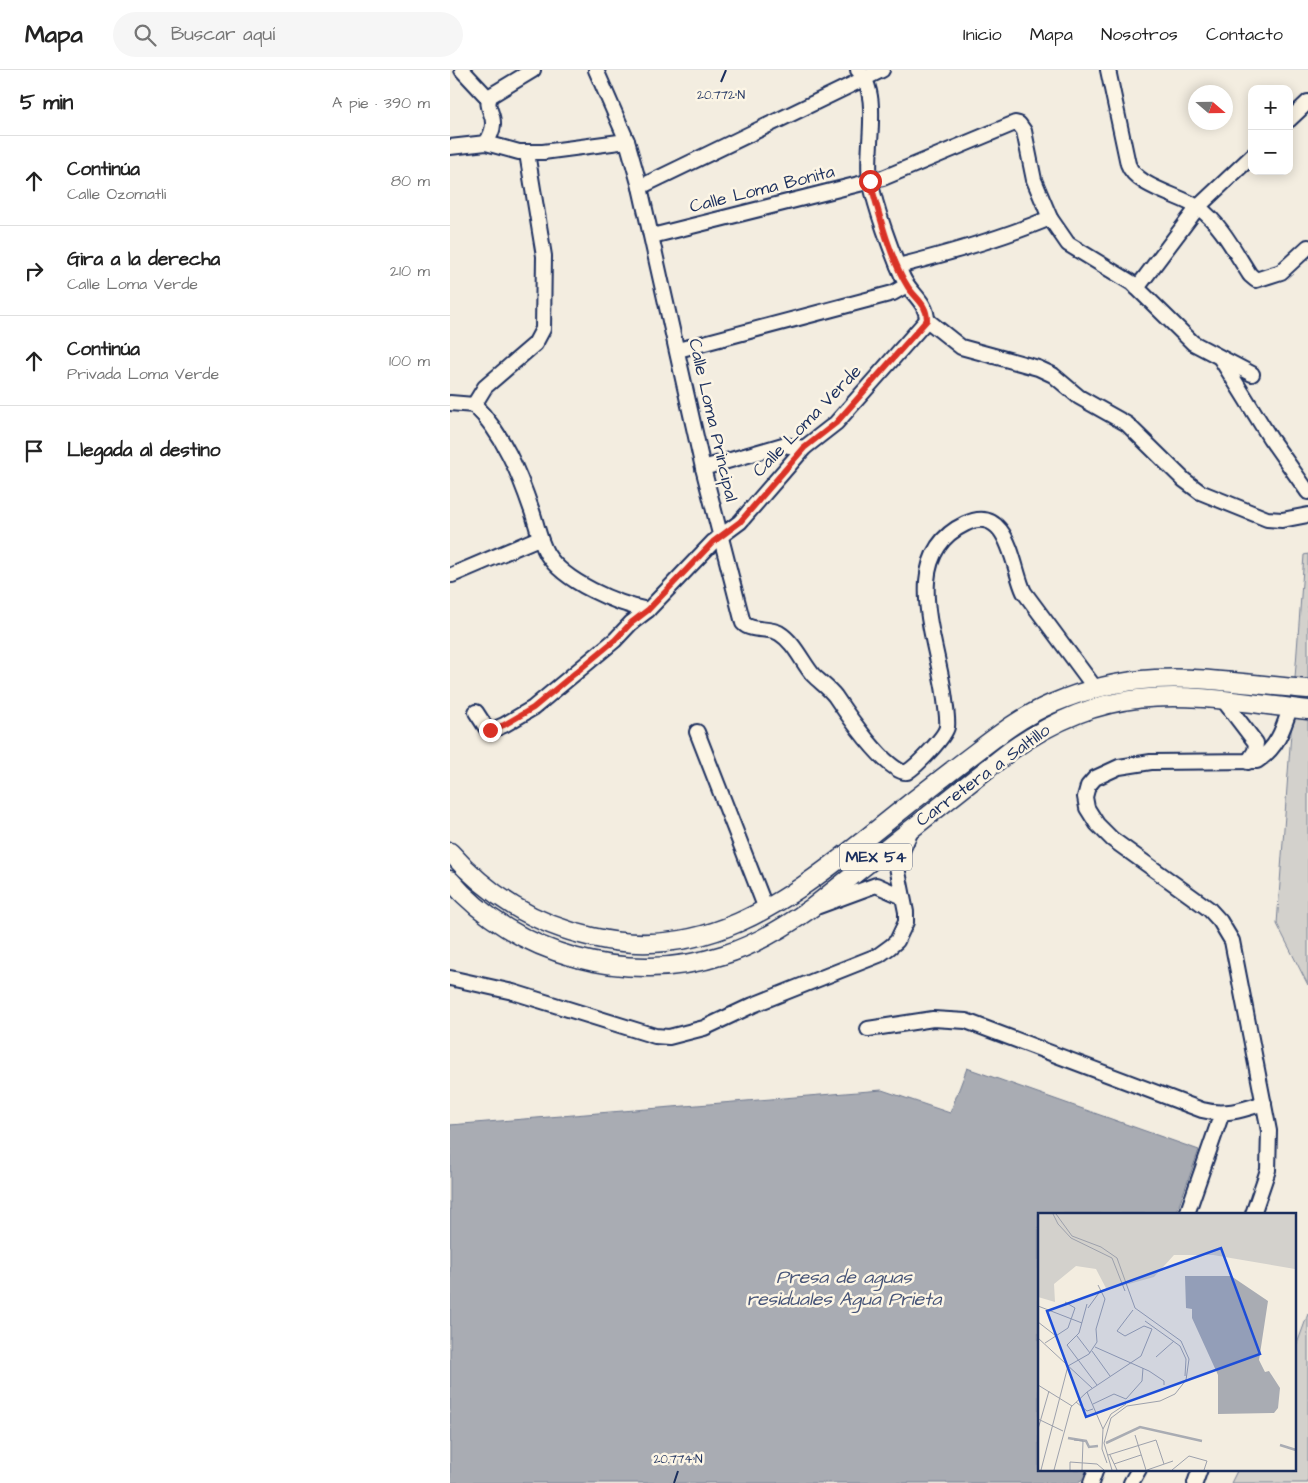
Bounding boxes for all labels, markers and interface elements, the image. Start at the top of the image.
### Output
search box [113,12,463,57]
text: Mapa [25,18,83,52]
icon: search [131,21,159,49]
text: Buscar aquí [171,21,275,48]
text: Inicio [963,22,1002,47]
text: Mapa [1030,22,1073,47]
text: Nosotros [1101,22,1178,47]
text: Contacto [1206,22,1283,47]
north arrow [1188,85,1233,130]
map controls [1248,85,1293,175]
button: + [1248,85,1293,130]
text: 20.772°N [697,87,745,104]
text: 5 min [20,88,73,117]
text: A pie · 390 m [332,92,430,114]
button: − [1248,130,1293,175]
text: Continúa [67,156,140,183]
street label: Calle Loma Bonita [687,159,837,219]
icon: ahead [20,167,48,195]
text: 80 m [391,170,430,192]
route start [859,170,882,193]
text: Calle Ozomatli [67,183,166,205]
text: Gira a la derecha [67,246,220,273]
icon: right [20,257,48,285]
text: 210 m [390,260,430,282]
text: Calle Loma Verde [67,273,198,295]
text: Continúa [67,336,140,363]
street label: Calle Loma Principal [682,336,744,504]
icon: ahead [20,347,48,375]
text: 100 m [389,350,430,372]
street label: Calle Loma Verde [747,359,867,483]
text: Privada Loma Verde [67,363,219,385]
icon: arrive [20,437,48,465]
text: Llegada al destino [67,437,220,464]
street label: Carretera a Saltillo [911,718,1055,832]
route end [479,719,502,742]
road number: MEX 54 [840,844,912,870]
inset map [1038,1213,1296,1470]
water label: Presa de aguas residuales Agua Prieta [747,1264,943,1313]
text: 20.774°N [653,1451,703,1468]

